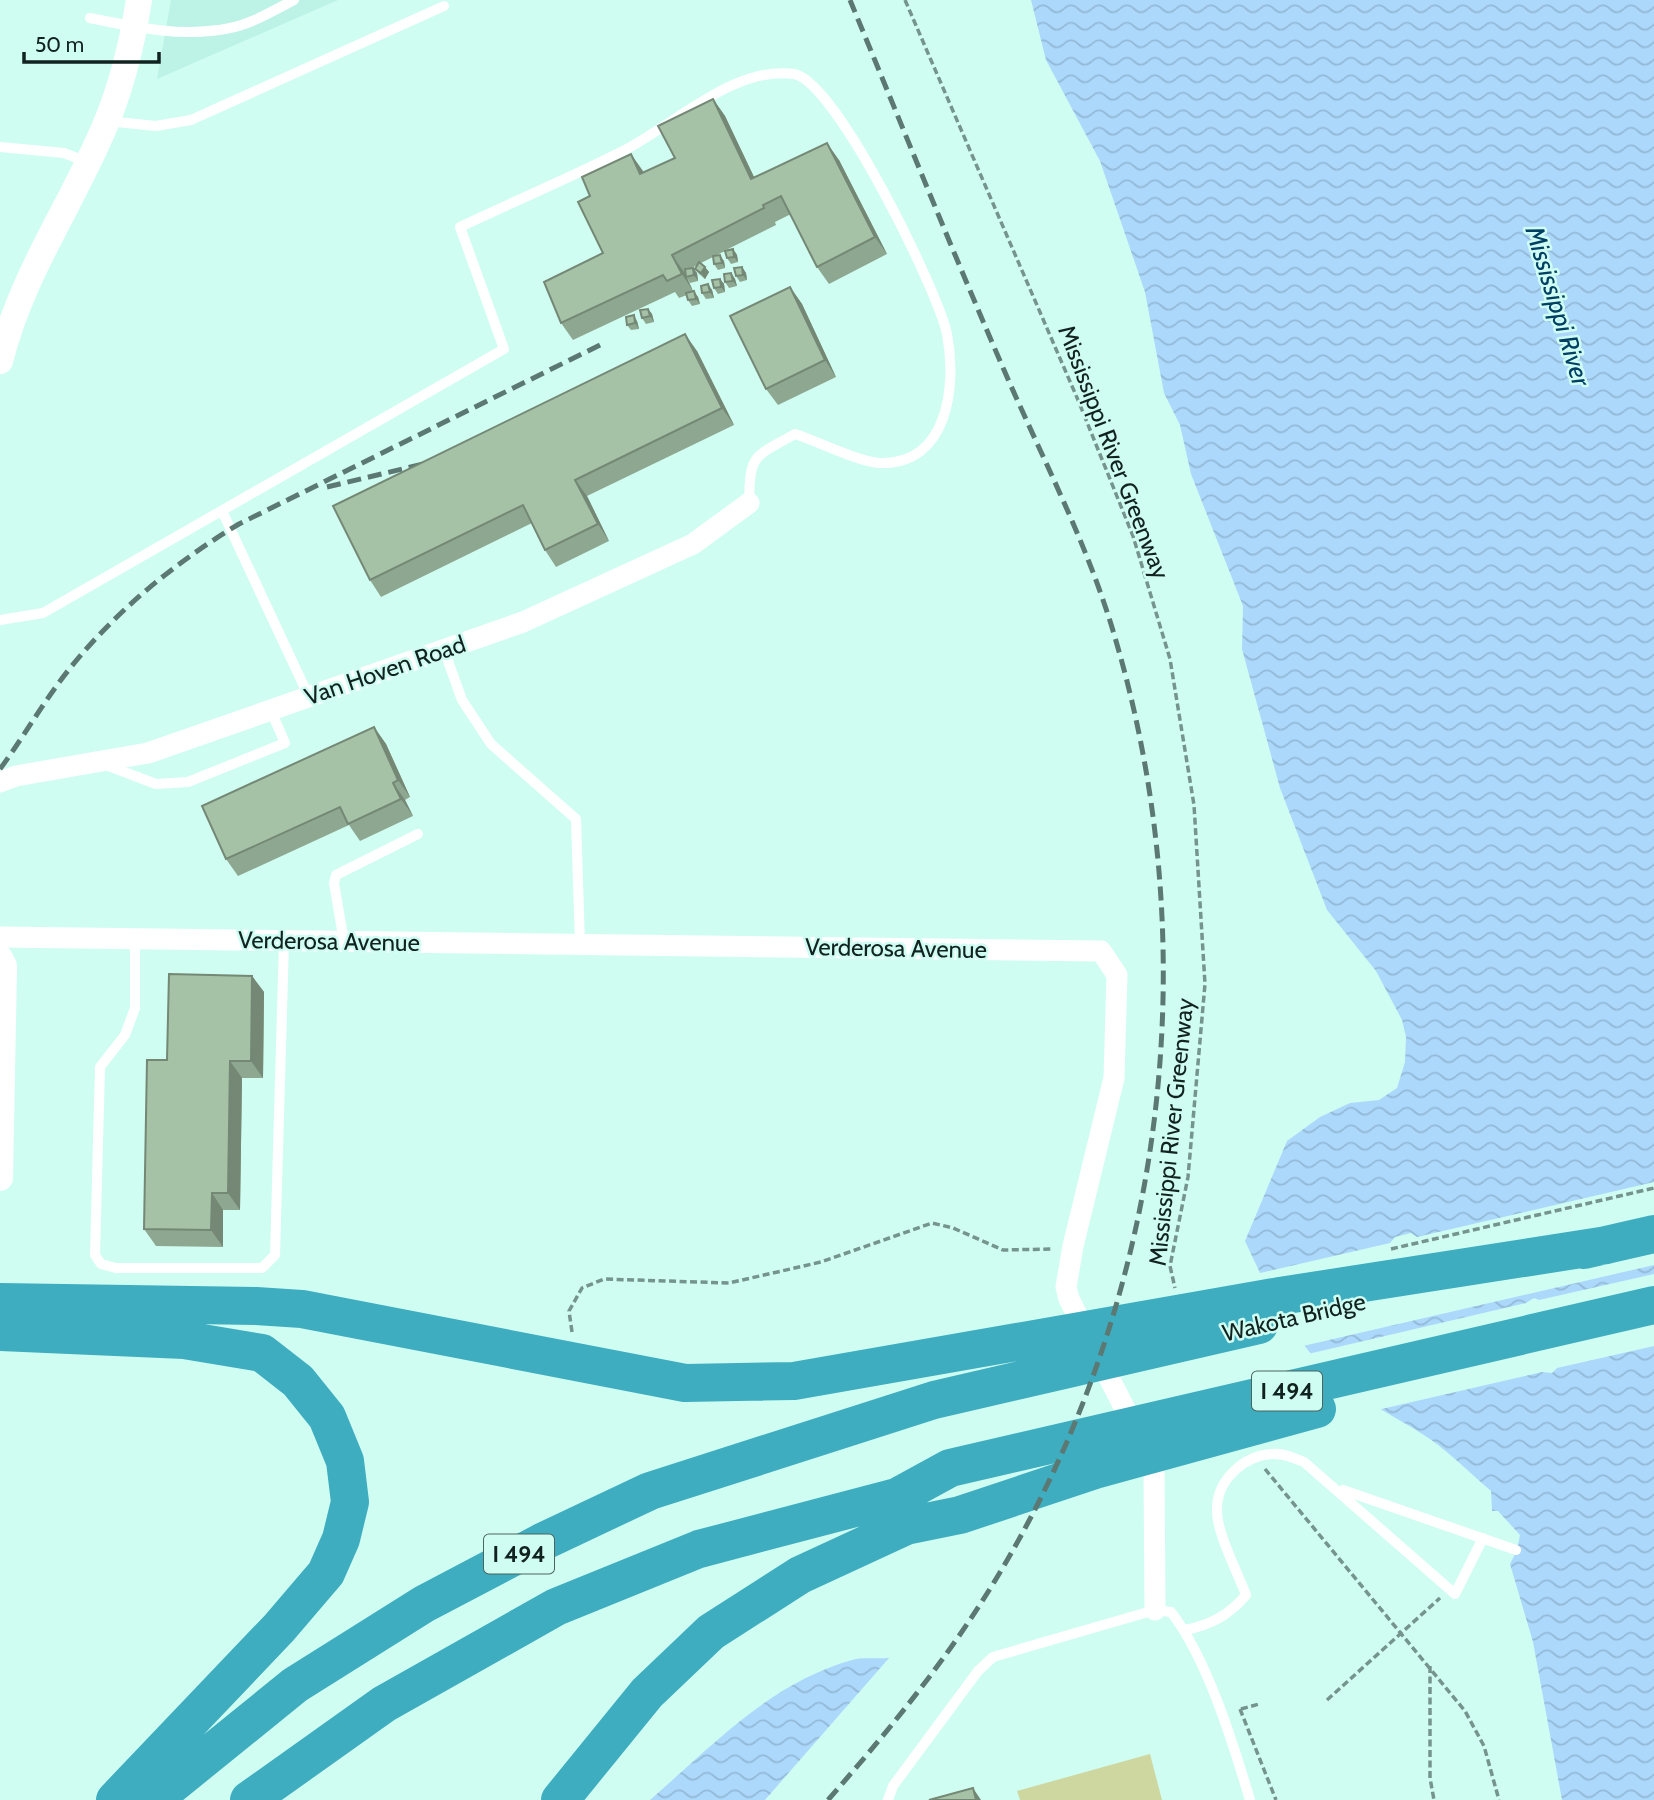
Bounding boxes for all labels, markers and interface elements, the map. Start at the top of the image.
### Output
scale bar [24,21,159,65]
text: 50 m [35,32,84,57]
water label: Mississippi River [1518,221,1598,391]
street label: Mississippi River Greenway [1052,321,1176,583]
street label: Van Hoven Road [301,629,469,711]
street label: Verderosa Avenue [238,925,420,957]
street label: Verderosa Avenue [805,932,987,964]
street label: Mississippi River Greenway [1143,997,1199,1267]
street label: Wakota Bridge [1220,1286,1368,1348]
road number: I 494 [1252,1372,1322,1410]
road number: I 494 [484,1534,554,1574]

